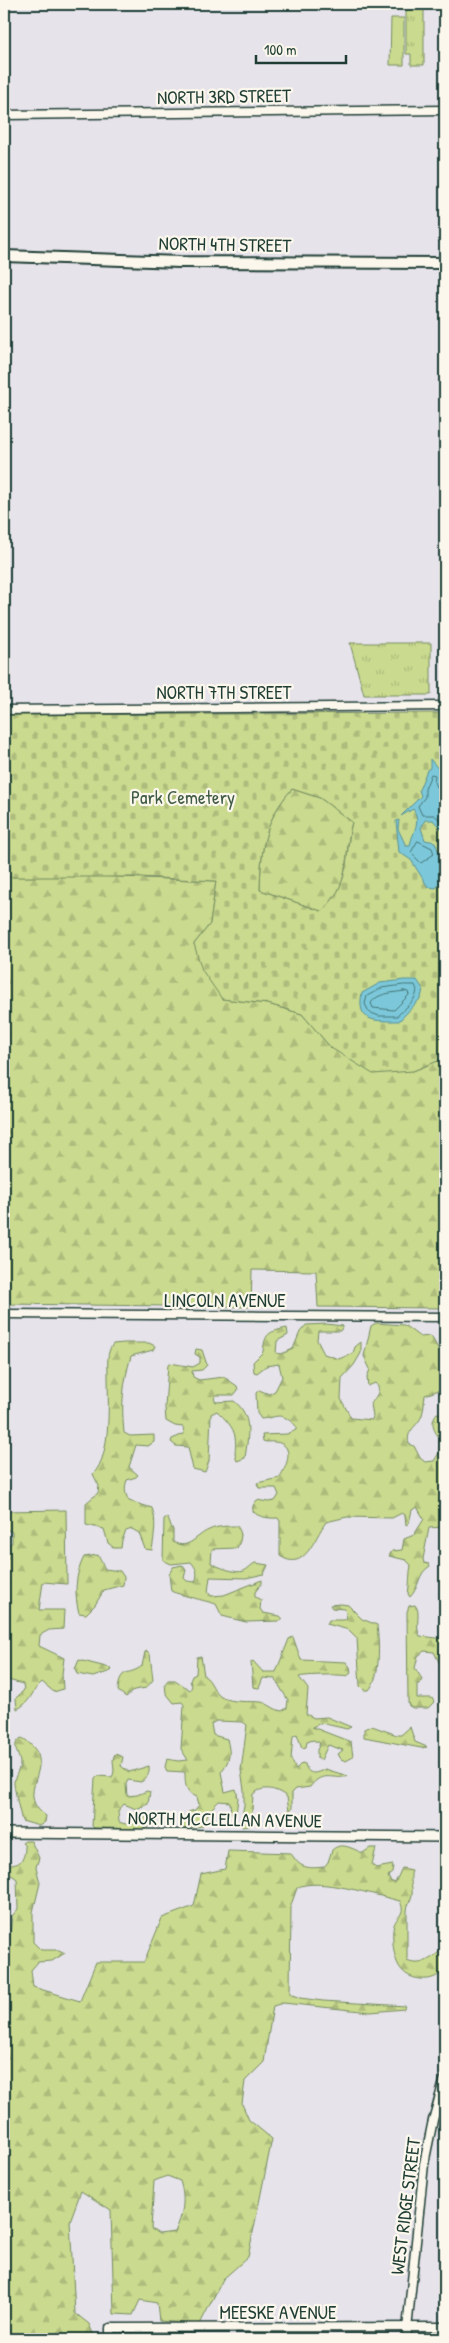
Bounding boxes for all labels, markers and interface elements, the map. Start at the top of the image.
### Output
scale bar [256,32,346,64]
text: 100 m [264,39,297,60]
street label: NORTH 3RD STREET [157,82,292,110]
street label: NORTH 4TH STREET [158,230,293,258]
street label: NORTH 7TH STREET [157,679,293,705]
park label: Park Cemetery [131,784,235,810]
street label: LINCOLN AVENUE [164,1287,286,1313]
street label: NORTH MCCLELLAN AVENUE [128,1804,323,1834]
street label: WEST RIDGE STREET [384,2135,426,2276]
street label: MEESKE AVENUE [220,2299,337,2325]

